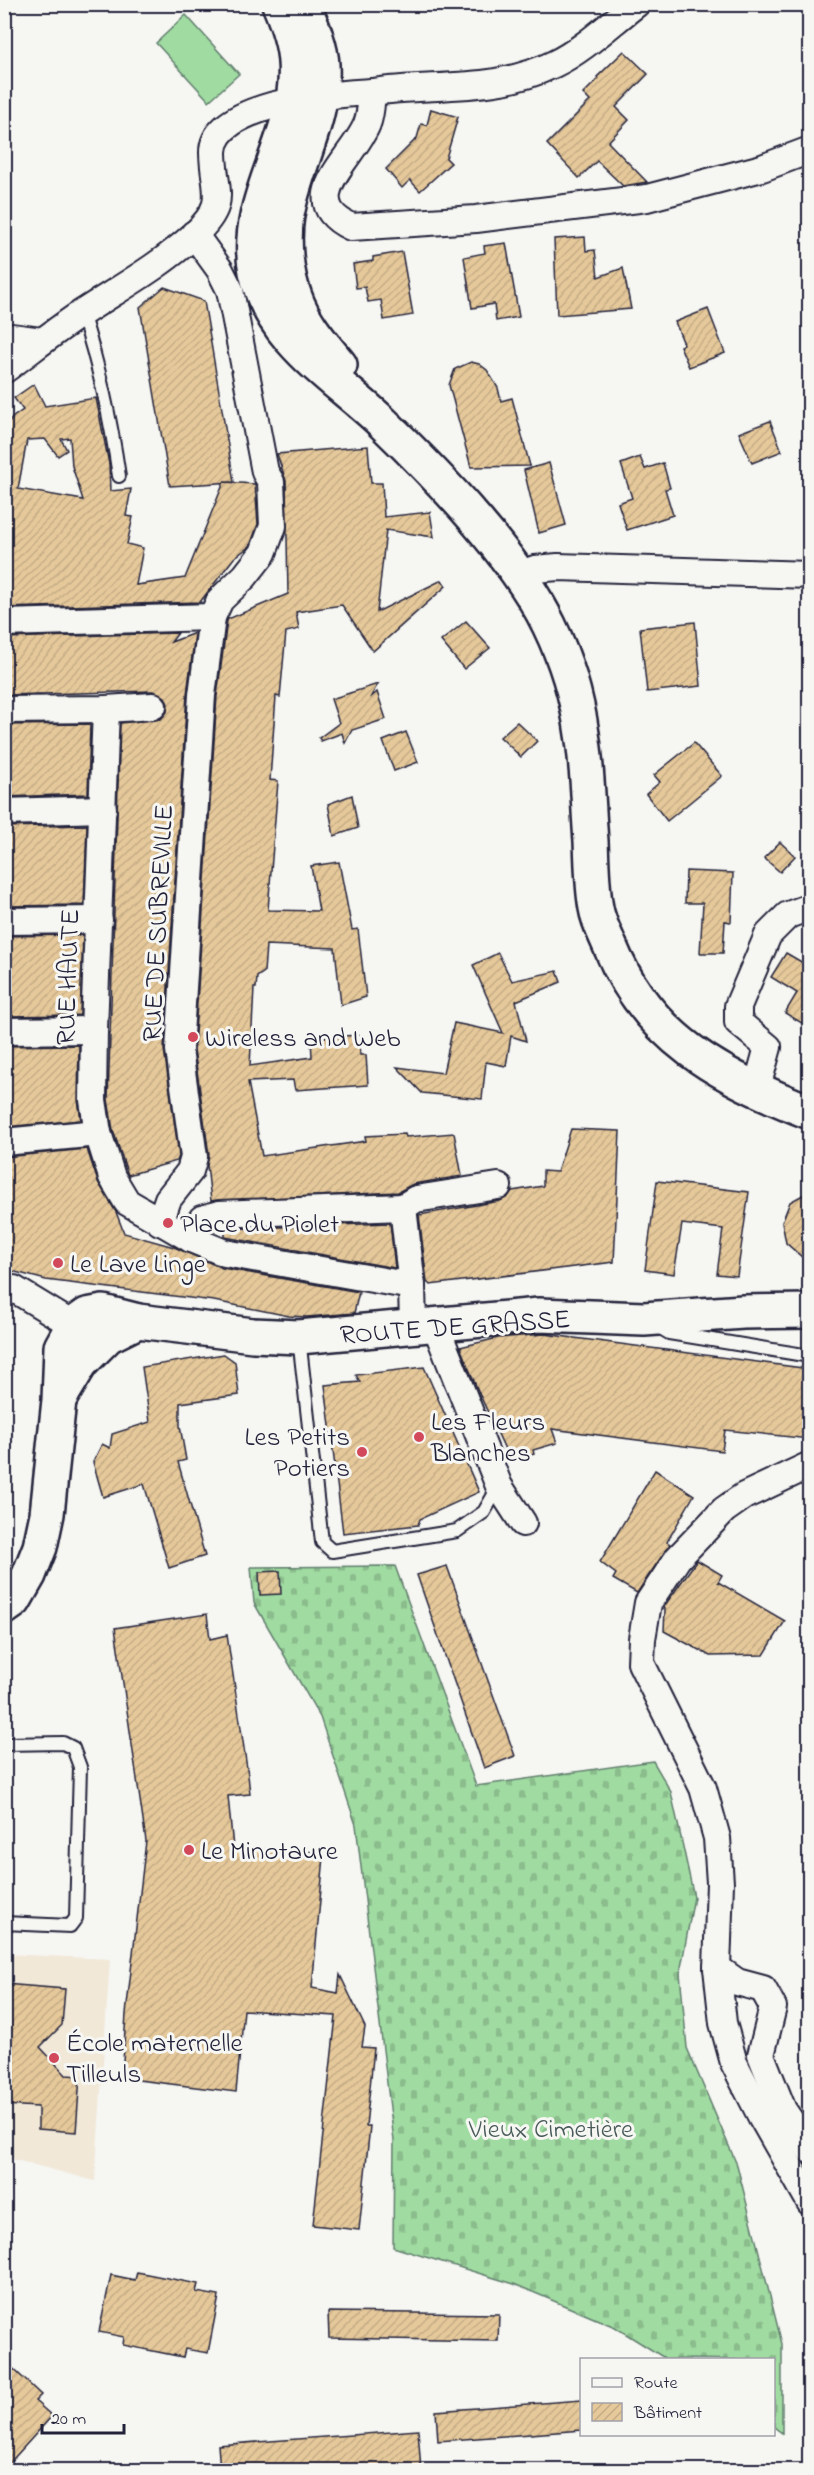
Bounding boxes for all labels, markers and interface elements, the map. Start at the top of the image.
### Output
street label: RUE DE SUBREVILLE [134,804,185,1043]
street label: RUE HAUTE [48,908,91,1046]
place label: Wireless and Web [205,1020,401,1059]
marker: Wireless and Web [186,1030,200,1044]
place label: Place du Piolet [180,1206,339,1245]
marker: Place du Piolet [161,1216,175,1230]
place label: Le Lave Linge [70,1246,207,1285]
marker: Le Lave Linge [51,1256,65,1270]
street label: ROUTE DE GRASSE [339,1301,572,1356]
place label: Les Fleurs Blanches [430,1404,545,1474]
place label: Les Petits Potiers [245,1419,350,1489]
marker: Les Fleurs Blanches [412,1430,426,1444]
marker: Les Petits Potiers [355,1445,369,1459]
place label: Le Minotaure [201,1833,339,1872]
marker: Le Minotaure [182,1843,196,1857]
place label: École maternelle Tilleuls [66,2025,244,2095]
marker: École maternelle Tilleuls [47,2051,61,2065]
park label: Vieux Cimetière [468,2111,634,2150]
legend [580,2358,775,2436]
text: Route [634,2371,679,2397]
scale bar [42,2397,124,2435]
text: Bâtiment [633,2401,702,2427]
text: 20 m [51,2407,86,2433]

